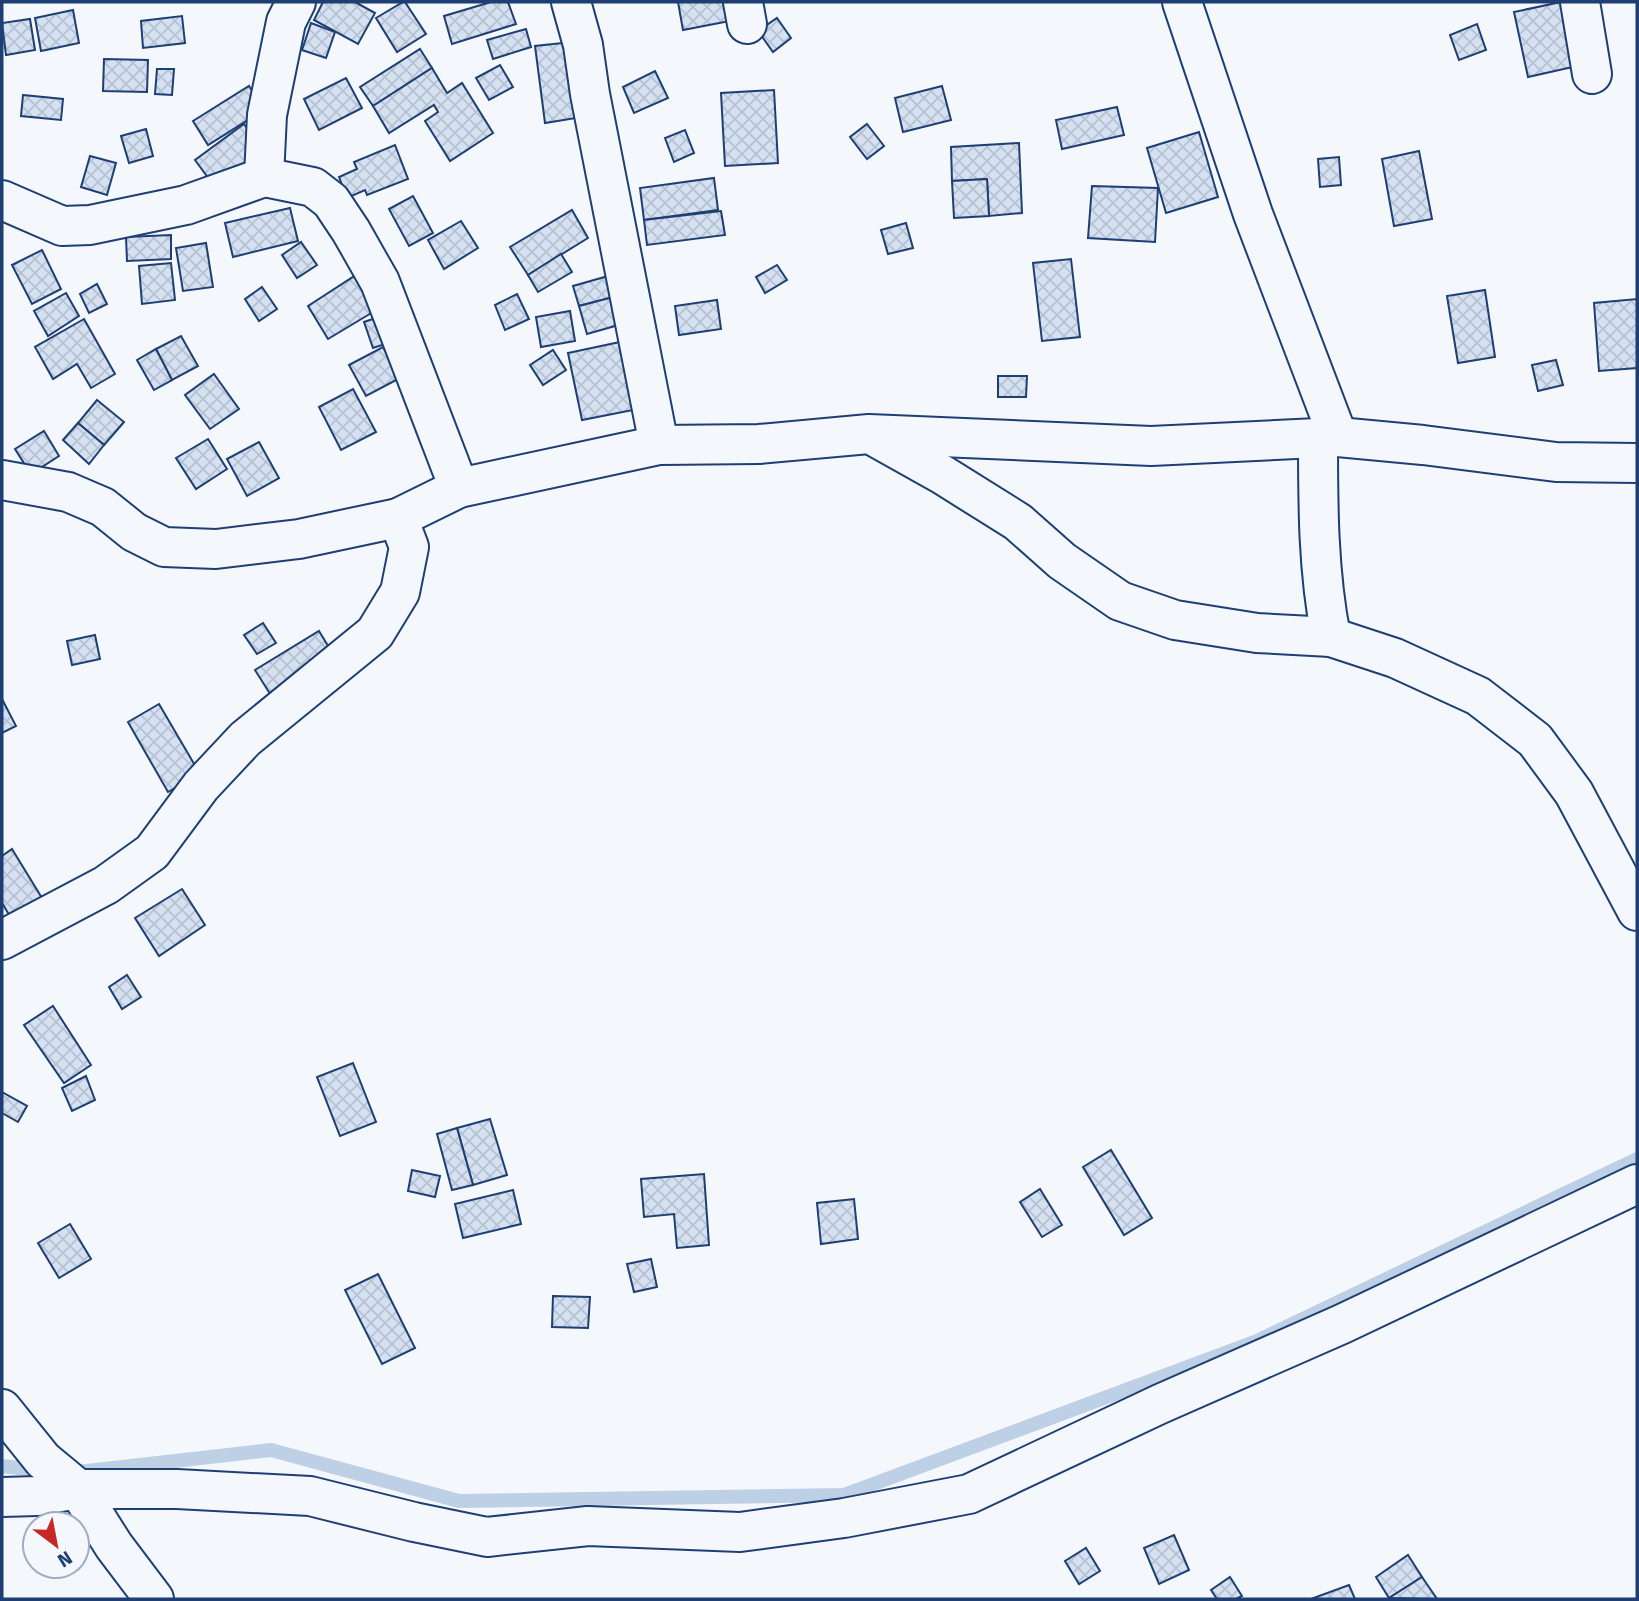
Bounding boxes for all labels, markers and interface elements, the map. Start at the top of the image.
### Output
north arrow [21,1510,91,1580]
text: N [53,1546,76,1572]

